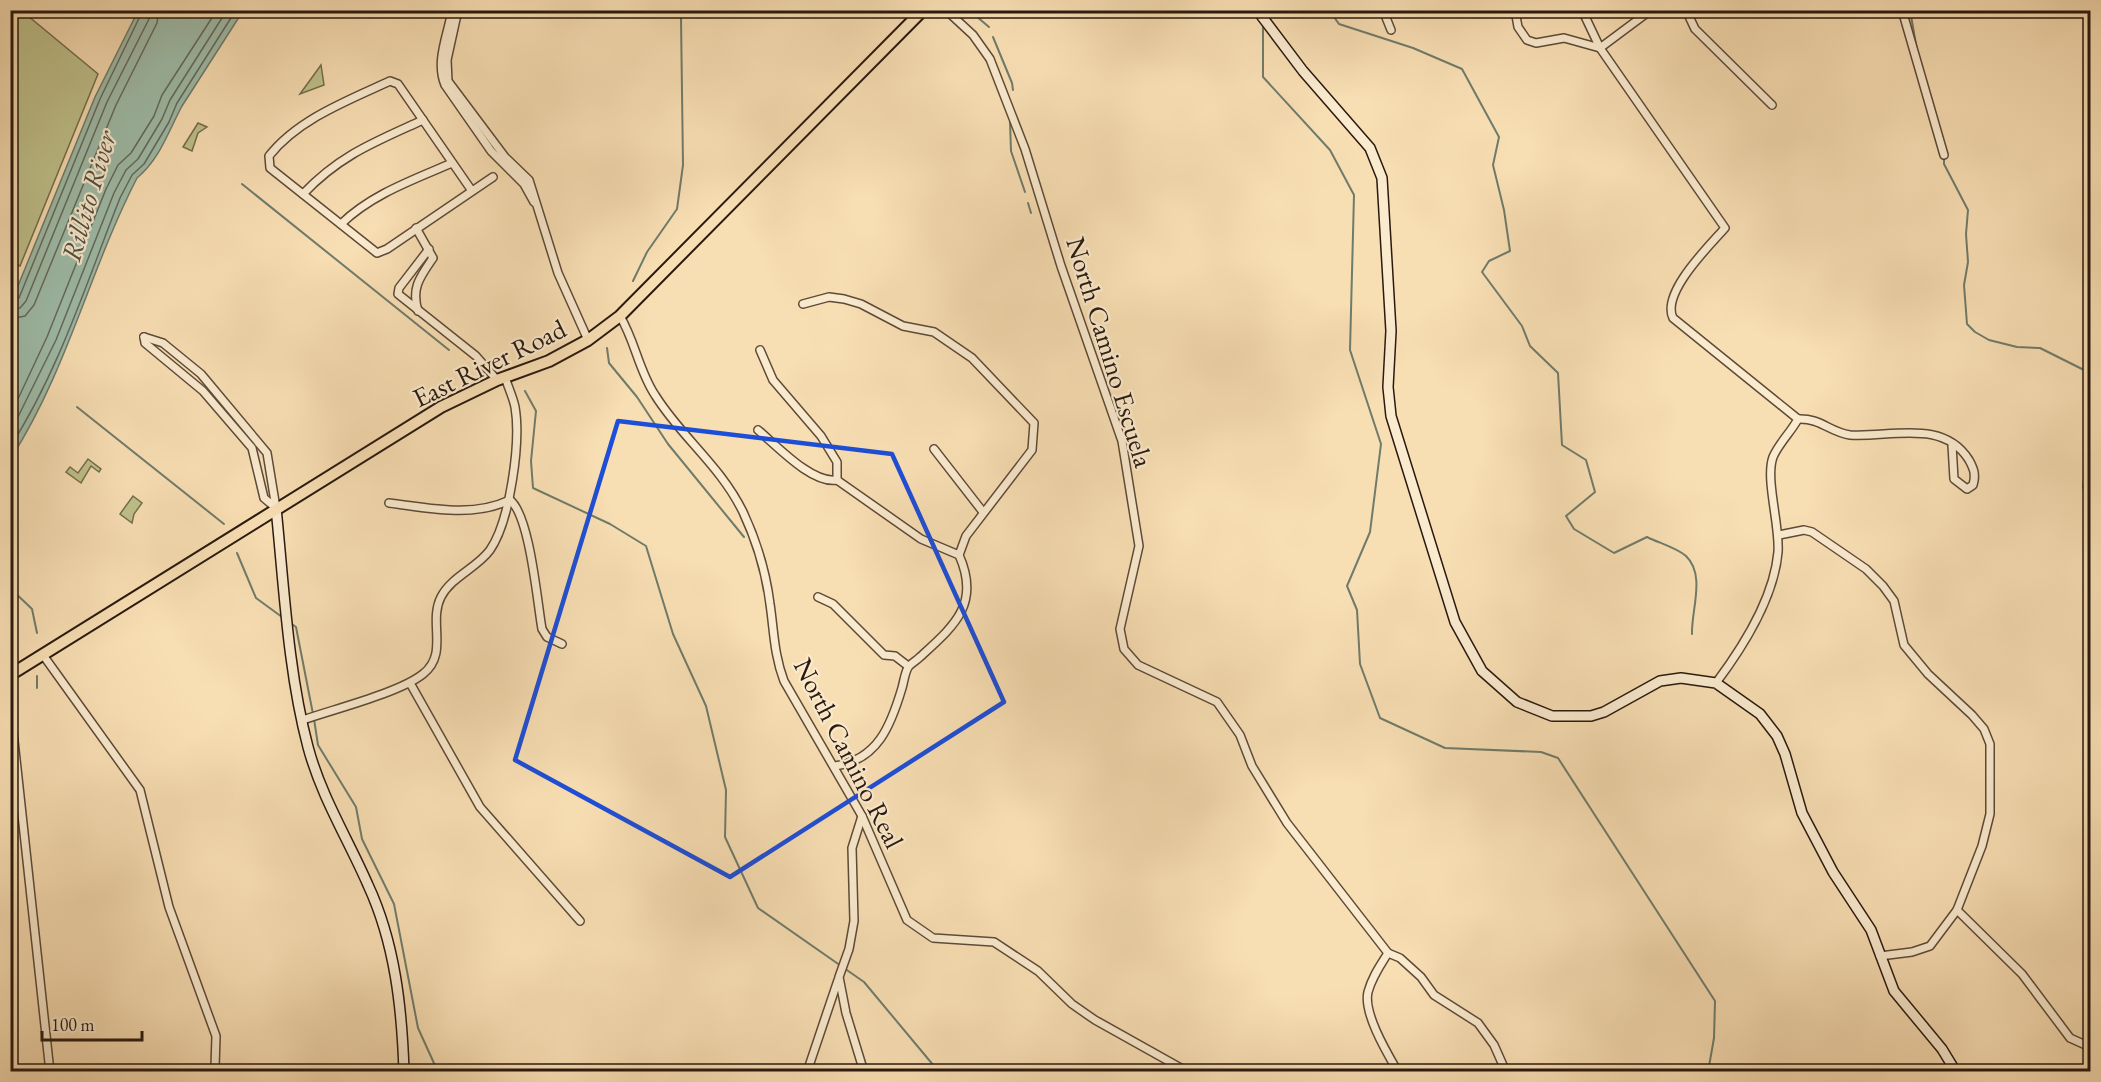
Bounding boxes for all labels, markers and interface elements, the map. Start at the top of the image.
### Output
water label: Rillito River [52,125,124,265]
street label: North Camino Escuela [1058,233,1162,472]
street label: East River Road [407,311,572,415]
street label: North Camino Real [786,652,912,854]
scale bar [42,1004,142,1042]
text: 100 m [51,1013,95,1036]

